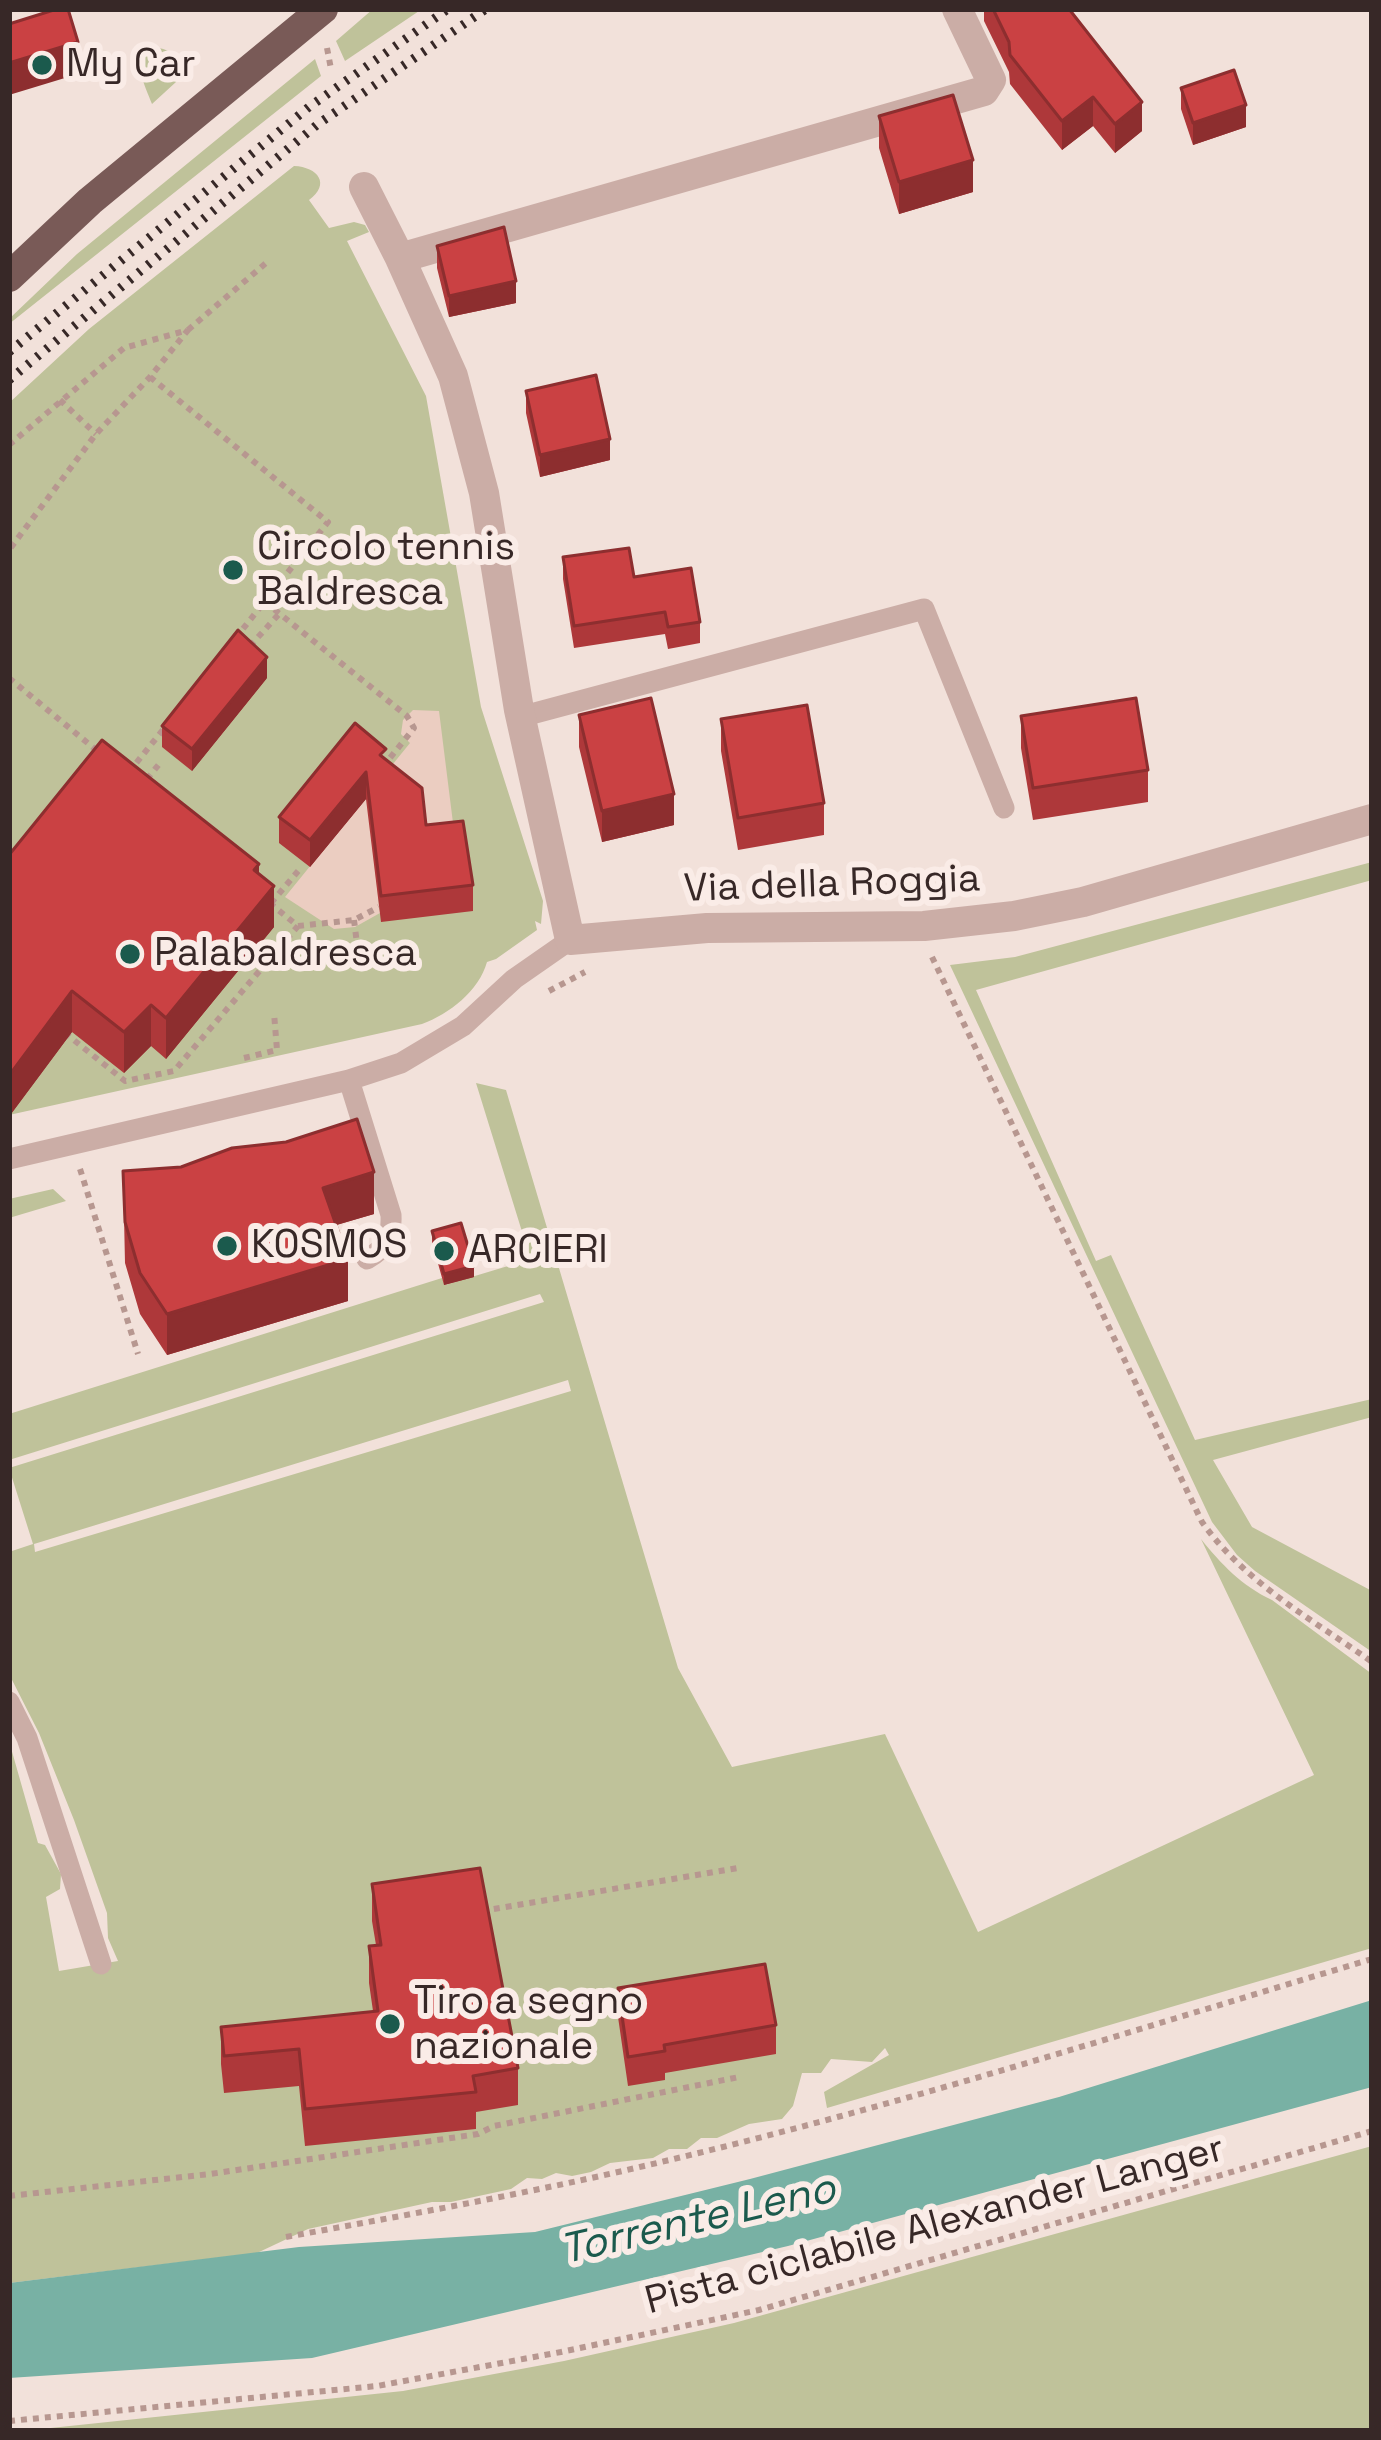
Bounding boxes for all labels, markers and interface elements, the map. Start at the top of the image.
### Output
place label: My Car [66,42,196,88]
marker: My Car [29,52,55,78]
place label: Circolo tennis Baldresca [257,525,515,616]
marker: Circolo tennis Baldresca [220,557,246,583]
street label: Via della Roggia [683,856,981,914]
place label: Palabaldresca [154,931,417,977]
marker: Palabaldresca [117,941,143,967]
place label: KOSMOS [251,1223,407,1269]
place label: ARCIERI [468,1228,608,1274]
marker: KOSMOS [214,1233,240,1259]
marker: ARCIERI [431,1238,457,1264]
place label: Tiro a segno nazionale [414,1979,643,2070]
marker: Tiro a segno nazionale [377,2011,403,2037]
street label: Pista ciclabile Alexander Langer [641,2126,1229,2326]
water label: Torrente Leno [555,2165,841,2277]

